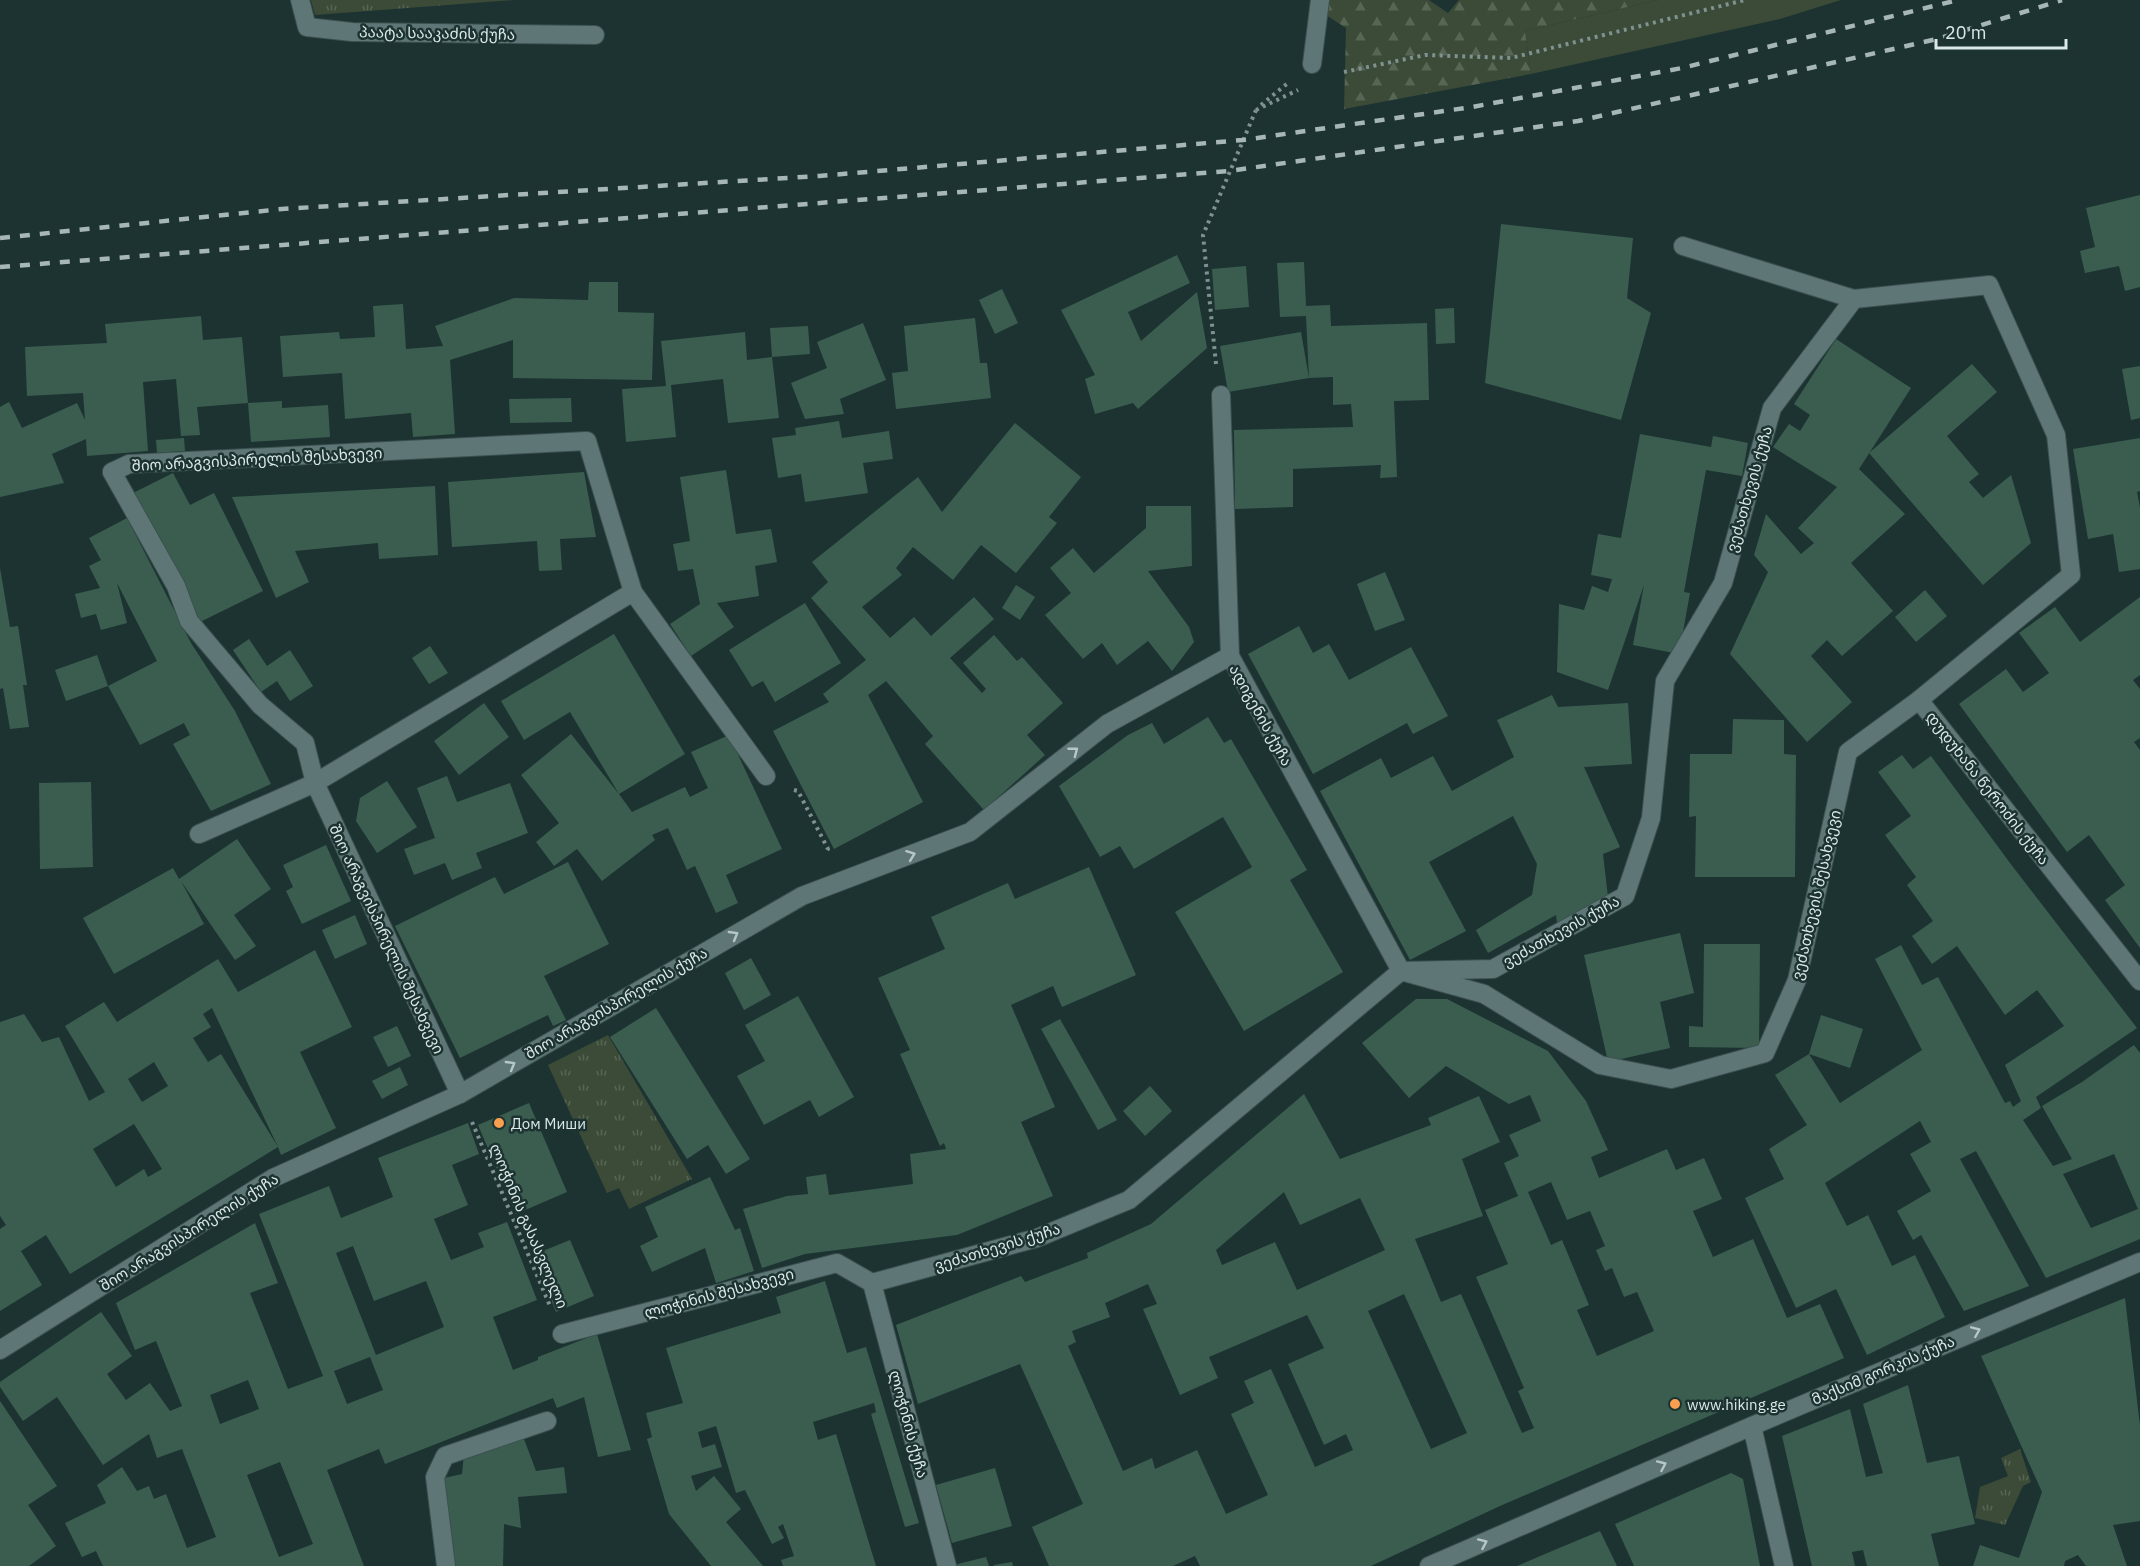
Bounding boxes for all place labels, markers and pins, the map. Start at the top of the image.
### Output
place label: Дом Миши [511,1114,586,1133]
marker: Дом Миши [492,1116,506,1130]
place label: www.hiking.ge [1687,1395,1786,1414]
marker: www.hiking.ge [1668,1397,1682,1411]

